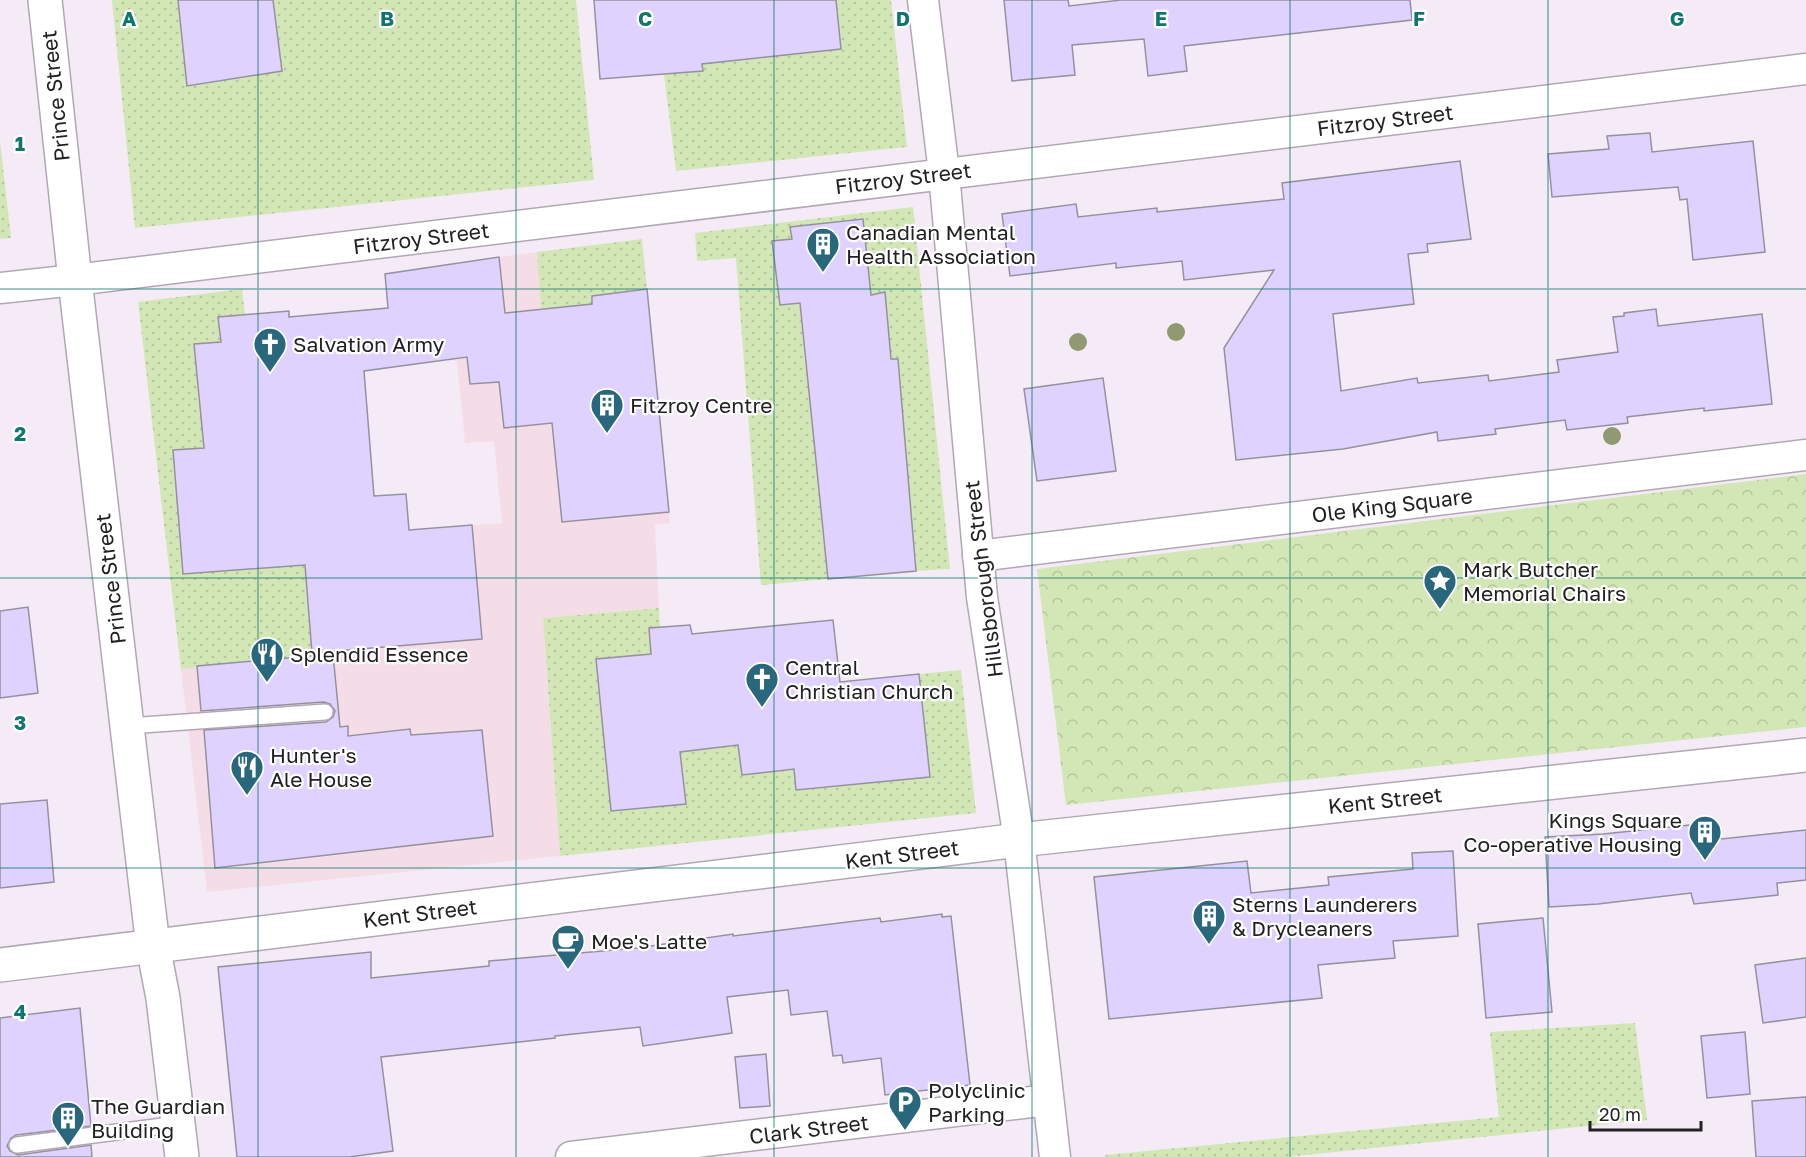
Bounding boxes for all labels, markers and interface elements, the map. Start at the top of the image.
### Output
text: A [122,6,136,30]
text: B [380,6,394,30]
text: C [638,6,652,30]
text: D [896,6,910,30]
text: E [1155,6,1167,30]
text: F [1413,6,1425,30]
text: G [1670,6,1684,30]
street label: Prince Street [35,29,75,163]
street label: Fitzroy Street [1315,99,1455,141]
text: 1 [15,131,25,155]
street label: Fitzroy Street [833,157,973,199]
street label: Fitzroy Street [351,217,491,259]
place label: Canadian Mental Health Association [846,219,1036,269]
building icon: Canadian Mental Health Association [805,226,841,273]
church icon: Salvation Army [252,326,288,373]
place label: Salvation Army [293,331,445,357]
building icon: Fitzroy Centre [589,387,625,434]
place label: Fitzroy Centre [630,392,773,418]
text: 2 [14,421,26,445]
street label: Hillsborough Street [958,479,1008,679]
street label: Ole King Square [1310,482,1474,528]
street label: Prince Street [89,512,131,646]
place label: Mark Butcher Memorial Chairs [1463,556,1626,606]
place icon: Mark Butcher Memorial Chairs [1422,563,1458,610]
restaurant icon: Splendid Essence [249,636,285,683]
place label: Splendid Essence [290,641,468,667]
place label: Central Christian Church [785,654,953,704]
church icon: Central Christian Church [744,661,780,708]
text: 3 [14,710,26,734]
place label: Hunter's Ale House [270,742,372,792]
restaurant icon: Hunter's Ale House [229,749,265,796]
street label: Kent Street [1327,781,1443,819]
place label: Kings Square Co-operative Housing [1463,807,1682,857]
building icon: Kings Square Co-operative Housing [1687,814,1723,861]
street label: Kent Street [843,834,961,874]
place label: Sterns Launderers & Drycleaners [1232,891,1417,941]
street label: Kent Street [361,893,479,933]
building icon: Sterns Launderers & Drycleaners [1191,898,1227,945]
cafe icon: Moe's Latte [550,923,586,970]
place label: Moe's Latte [591,928,707,954]
text: 4 [14,999,26,1023]
place label: Polyclinic Parking [928,1077,1026,1127]
parking icon: Polyclinic Parking [887,1084,923,1131]
place label: The Guardian Building [91,1093,225,1143]
scale bar [1590,1094,1701,1132]
building icon: The Guardian Building [50,1100,86,1147]
text: 20 m [1599,1103,1641,1125]
street label: Clark Street [748,1109,870,1149]

